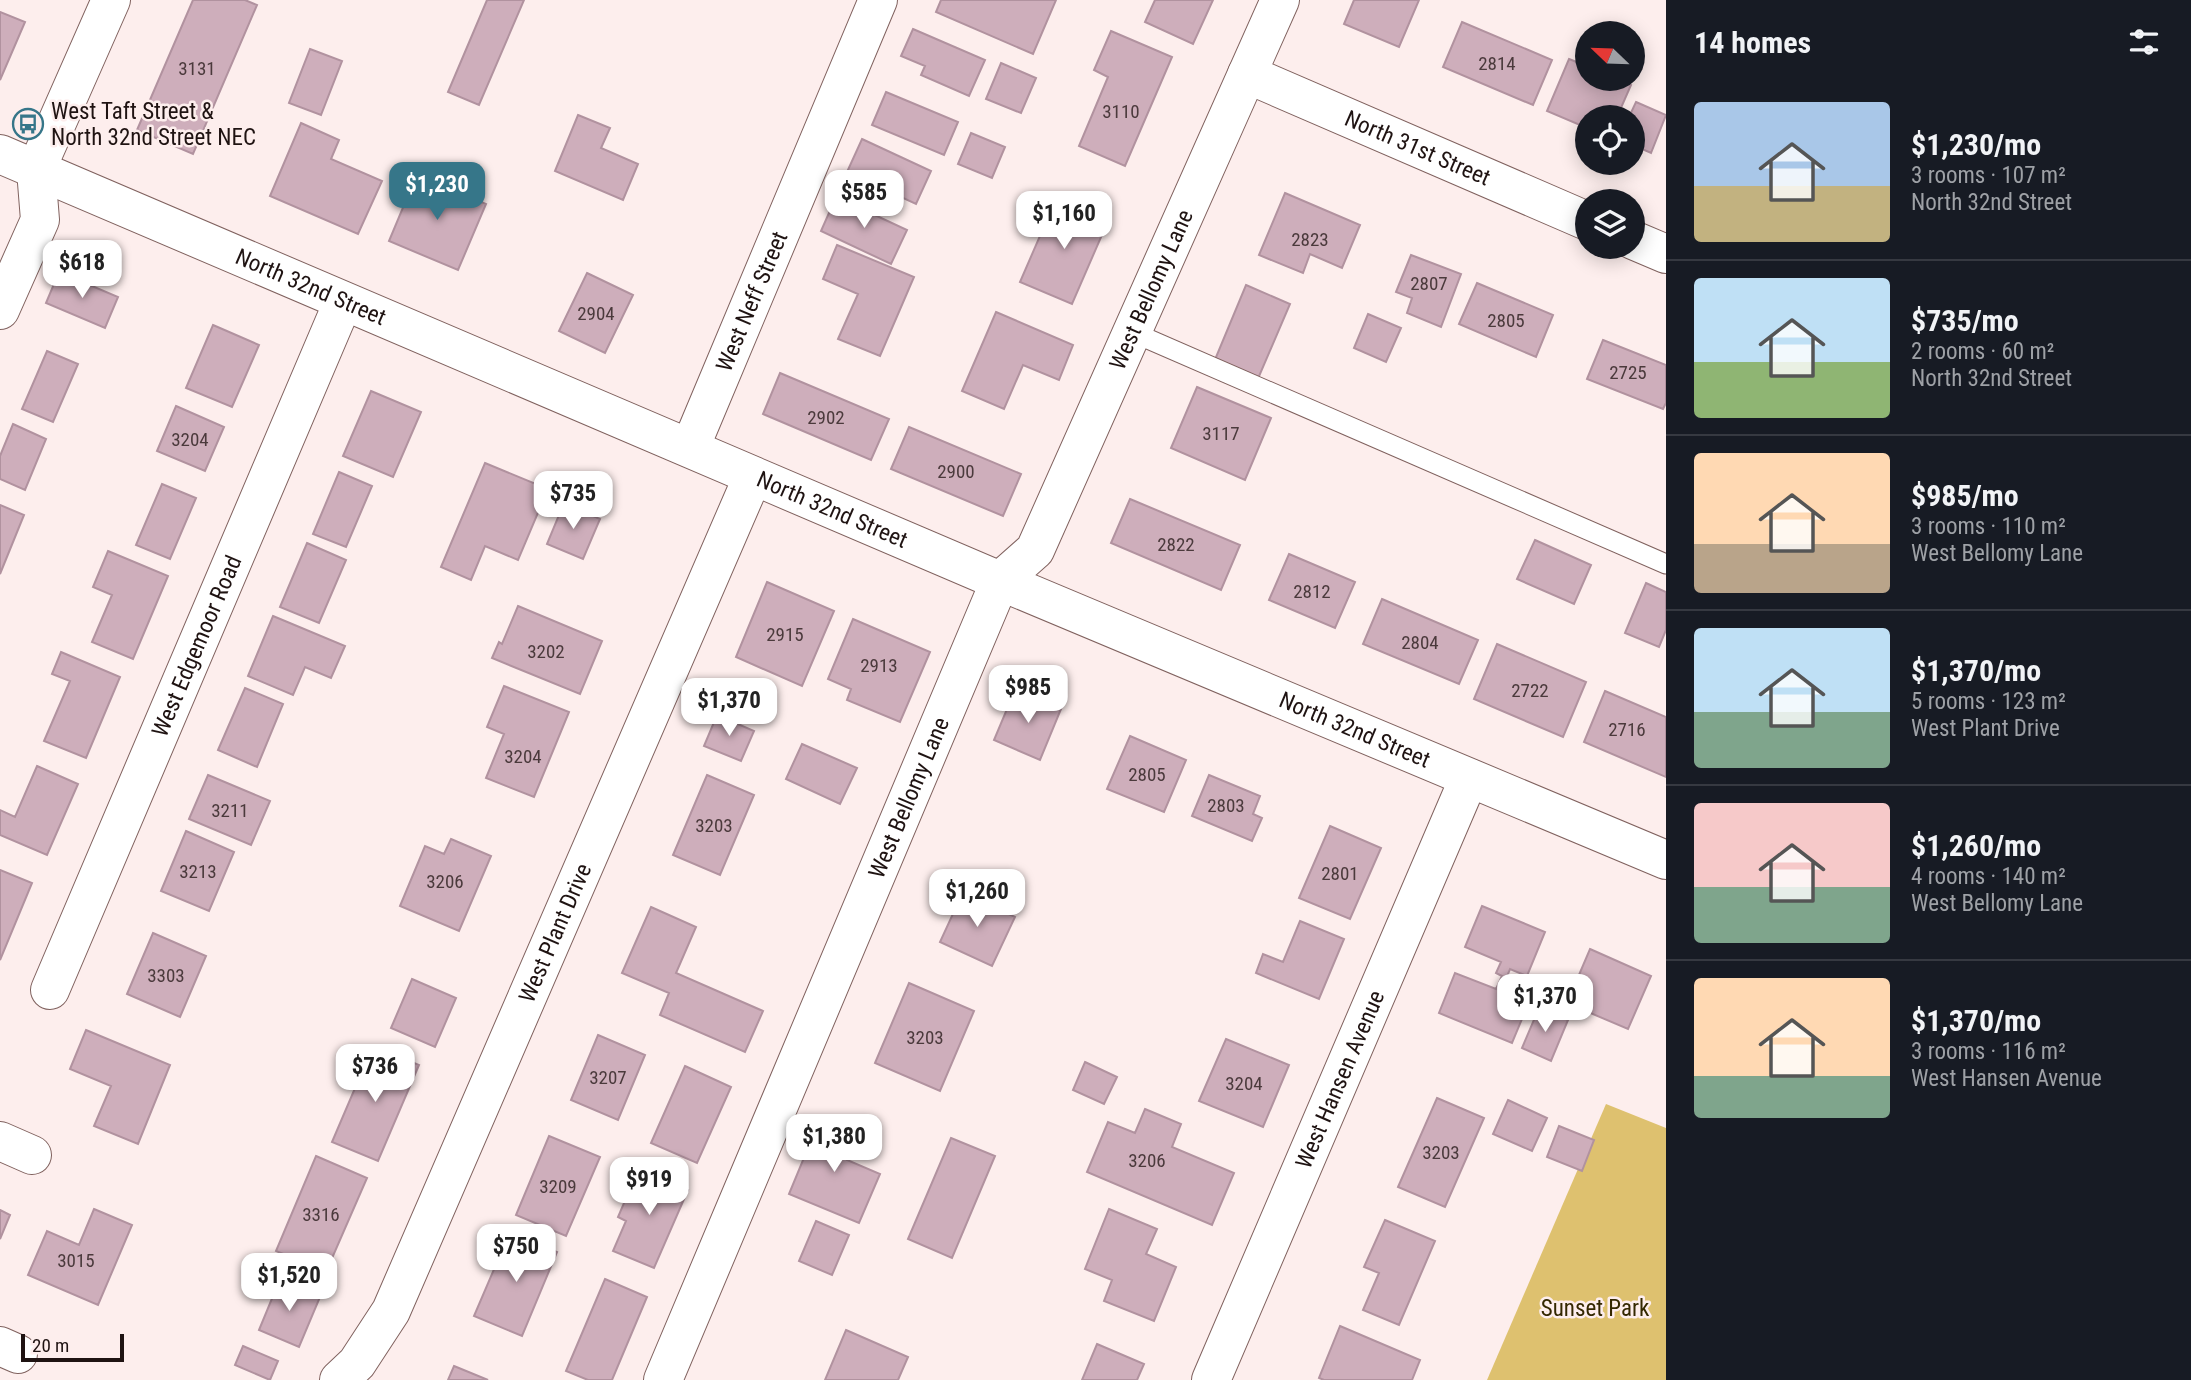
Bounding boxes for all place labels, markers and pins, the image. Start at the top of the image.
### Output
place label: West Taft Street & North 32nd Street NEC [51,98,256,151]
bus stop icon: West Taft Street & North 32nd Street NEC [11,107,45,141]
pin: $1,230 [380,162,494,222]
pin: $585 [823,170,905,230]
pin: $1,160 [1007,191,1121,251]
pin: $618 [41,240,123,300]
pin: $735 [532,472,614,531]
pin: $985 [987,666,1069,725]
pin: $1,370 [672,678,786,738]
pin: $1,260 [920,870,1034,929]
pin: $1,370 [1488,974,1602,1034]
pin: $736 [334,1044,416,1104]
pin: $1,380 [777,1114,891,1174]
pin: $919 [608,1158,690,1217]
pin: $750 [475,1224,557,1284]
pin: $1,520 [232,1254,346,1313]

